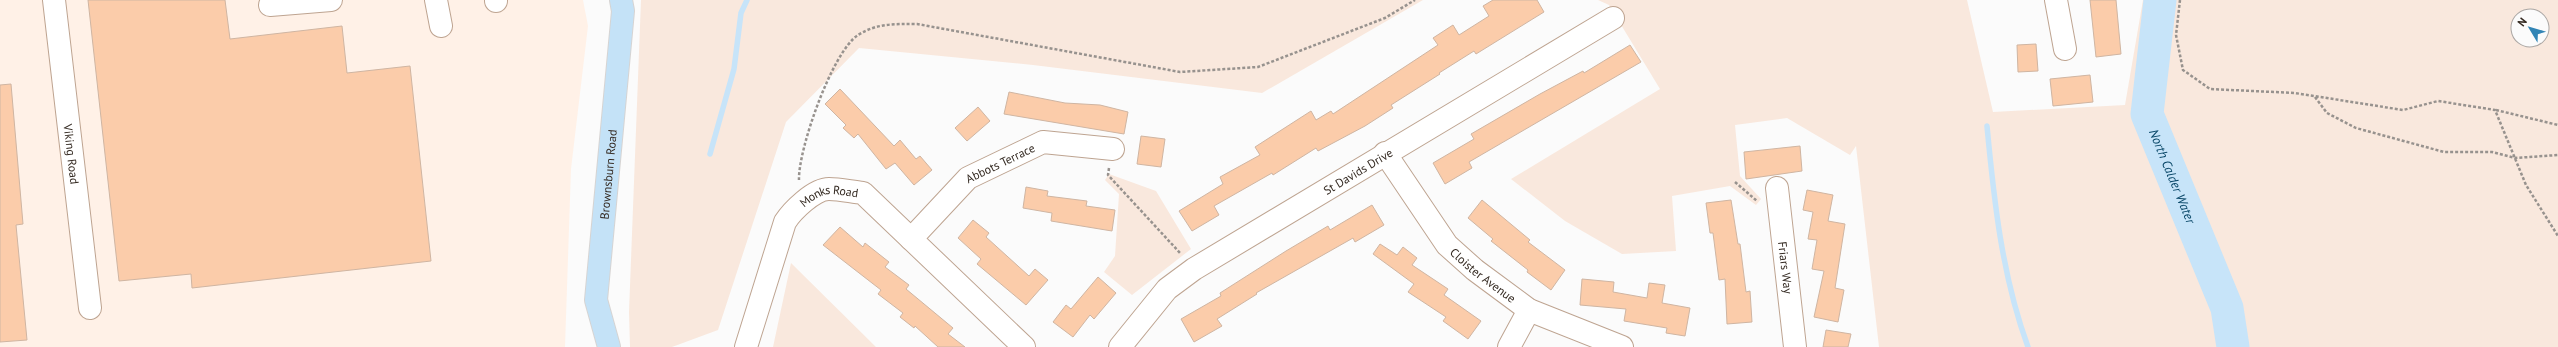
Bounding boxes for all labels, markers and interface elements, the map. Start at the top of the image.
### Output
north arrow [2510,8,2550,48]
text: N [2514,15,2530,29]
street label: Viking Road [61,122,83,185]
water label: North Calder Water [2146,126,2200,227]
street label: Brownsburn Road [596,129,619,220]
street label: Abbots Terrace [963,140,1037,186]
street label: St Davids Drive [1320,144,1395,198]
street label: Monks Road [796,181,860,210]
street label: Friars Way [1776,241,1796,295]
street label: Cloister Avenue [1447,244,1519,305]

